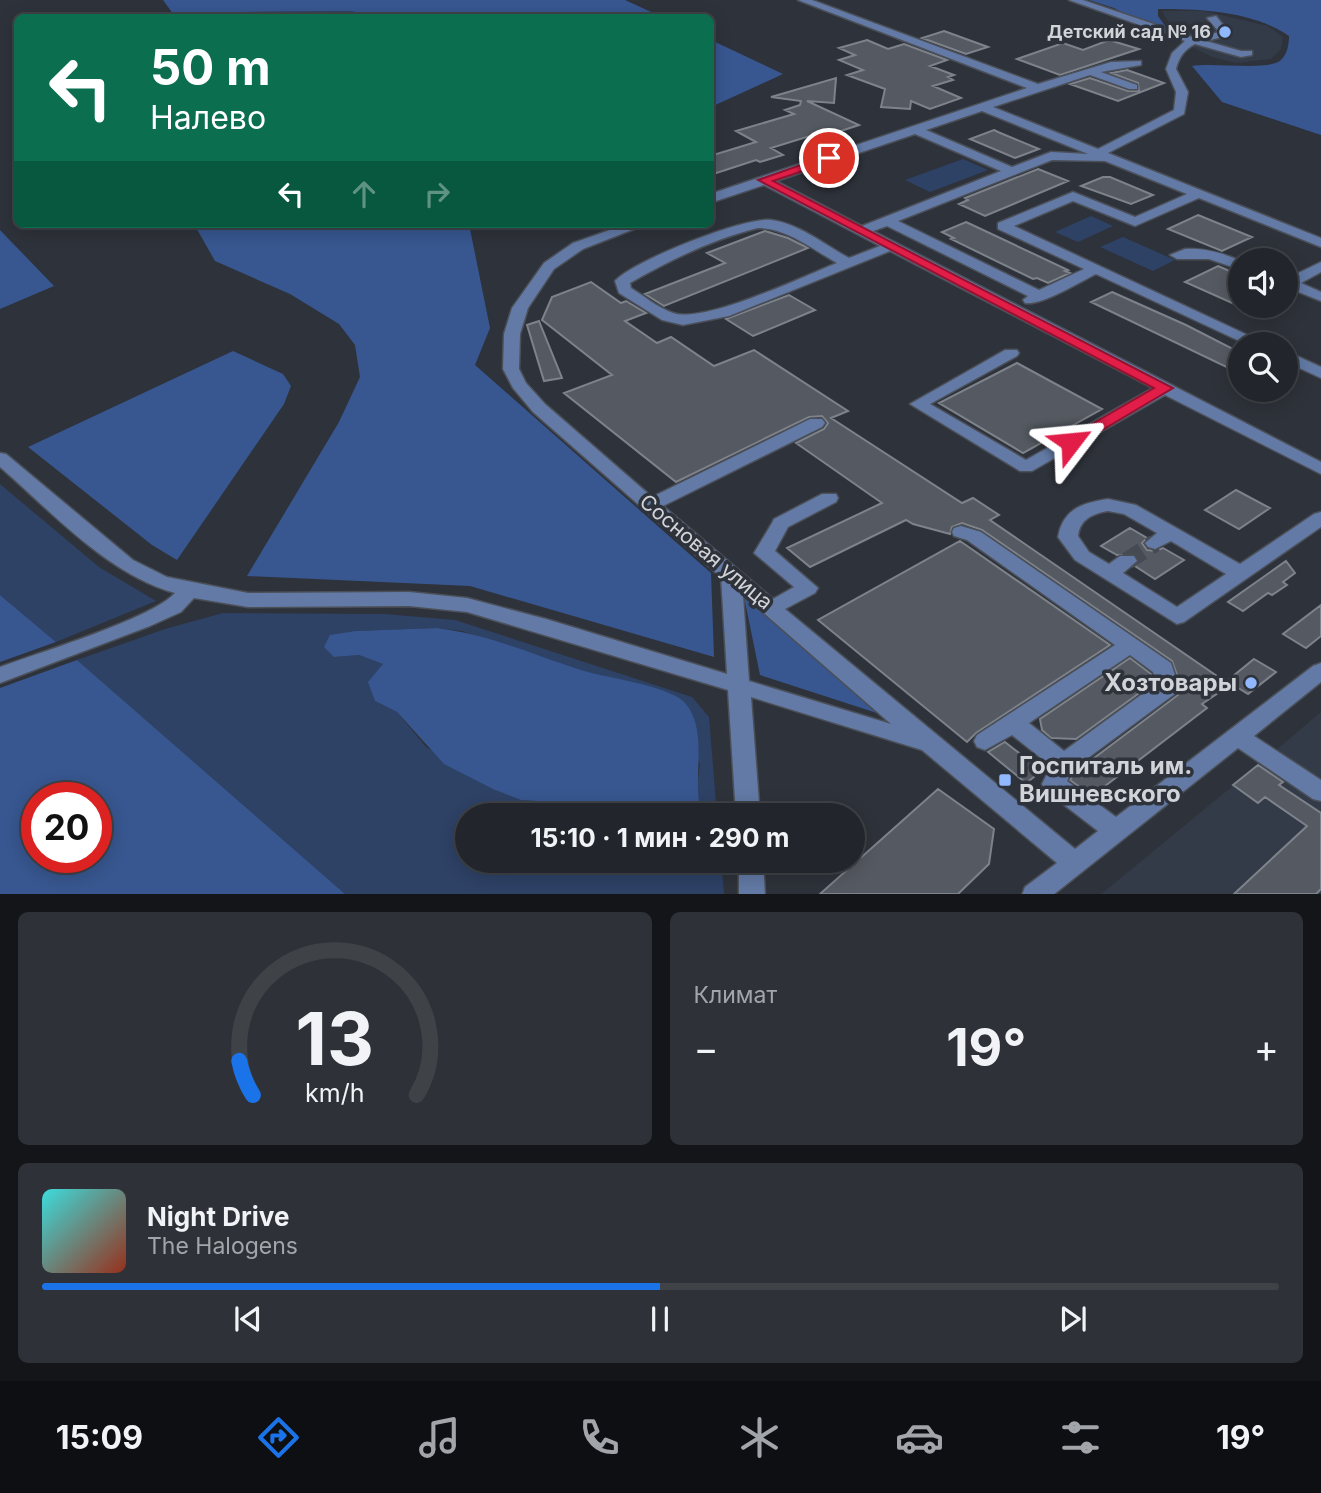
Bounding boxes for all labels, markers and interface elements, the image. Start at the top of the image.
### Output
place label: Детский сад № 16 [1047,21,1211,42]
marker: Детский сад № 16 [1217,24,1233,40]
text: 50 m [150,38,271,97]
icon: left [35,42,126,133]
text: Налево [150,98,266,137]
pin [799,128,859,188]
icon: arrive [810,139,848,177]
icon: left [272,175,310,213]
icon: ahead [345,175,383,213]
icon: right [418,175,456,213]
map controls [1228,248,1298,402]
button: sound [1228,248,1298,318]
button: search [1228,332,1298,402]
position arrow [1034,405,1108,479]
street label: Сосновая улица [635,489,778,614]
place label: Хозтовары [1104,668,1237,697]
marker: Хозтовары [1243,675,1259,691]
place label: Госпиталь им. Вишневского [1019,751,1192,808]
marker: Госпиталь им. Вишневского [997,772,1013,788]
speed limit sign: 20 [21,782,112,873]
text: 15:10 · 1 мин · 290 m [531,822,789,853]
text: Климат [694,981,777,1009]
text: 13 [296,994,374,1083]
text: 19° [946,1016,1026,1079]
text: − [694,1025,719,1071]
text: + [1254,1025,1279,1071]
text: km/h [305,1077,364,1107]
text: Night Drive [147,1201,289,1232]
text: The Halogens [147,1232,298,1260]
icon: previous [229,1300,267,1338]
icon: pause [641,1300,679,1338]
icon: next [1054,1300,1092,1338]
icon: directions [254,1413,303,1462]
icon: music [415,1413,464,1462]
icon: phone [575,1413,624,1462]
icon: climate [735,1413,784,1462]
icon: car [895,1413,944,1462]
icon: filters [1056,1413,1105,1462]
text: 15:09 [56,1418,143,1457]
text: 19° [1216,1418,1265,1457]

